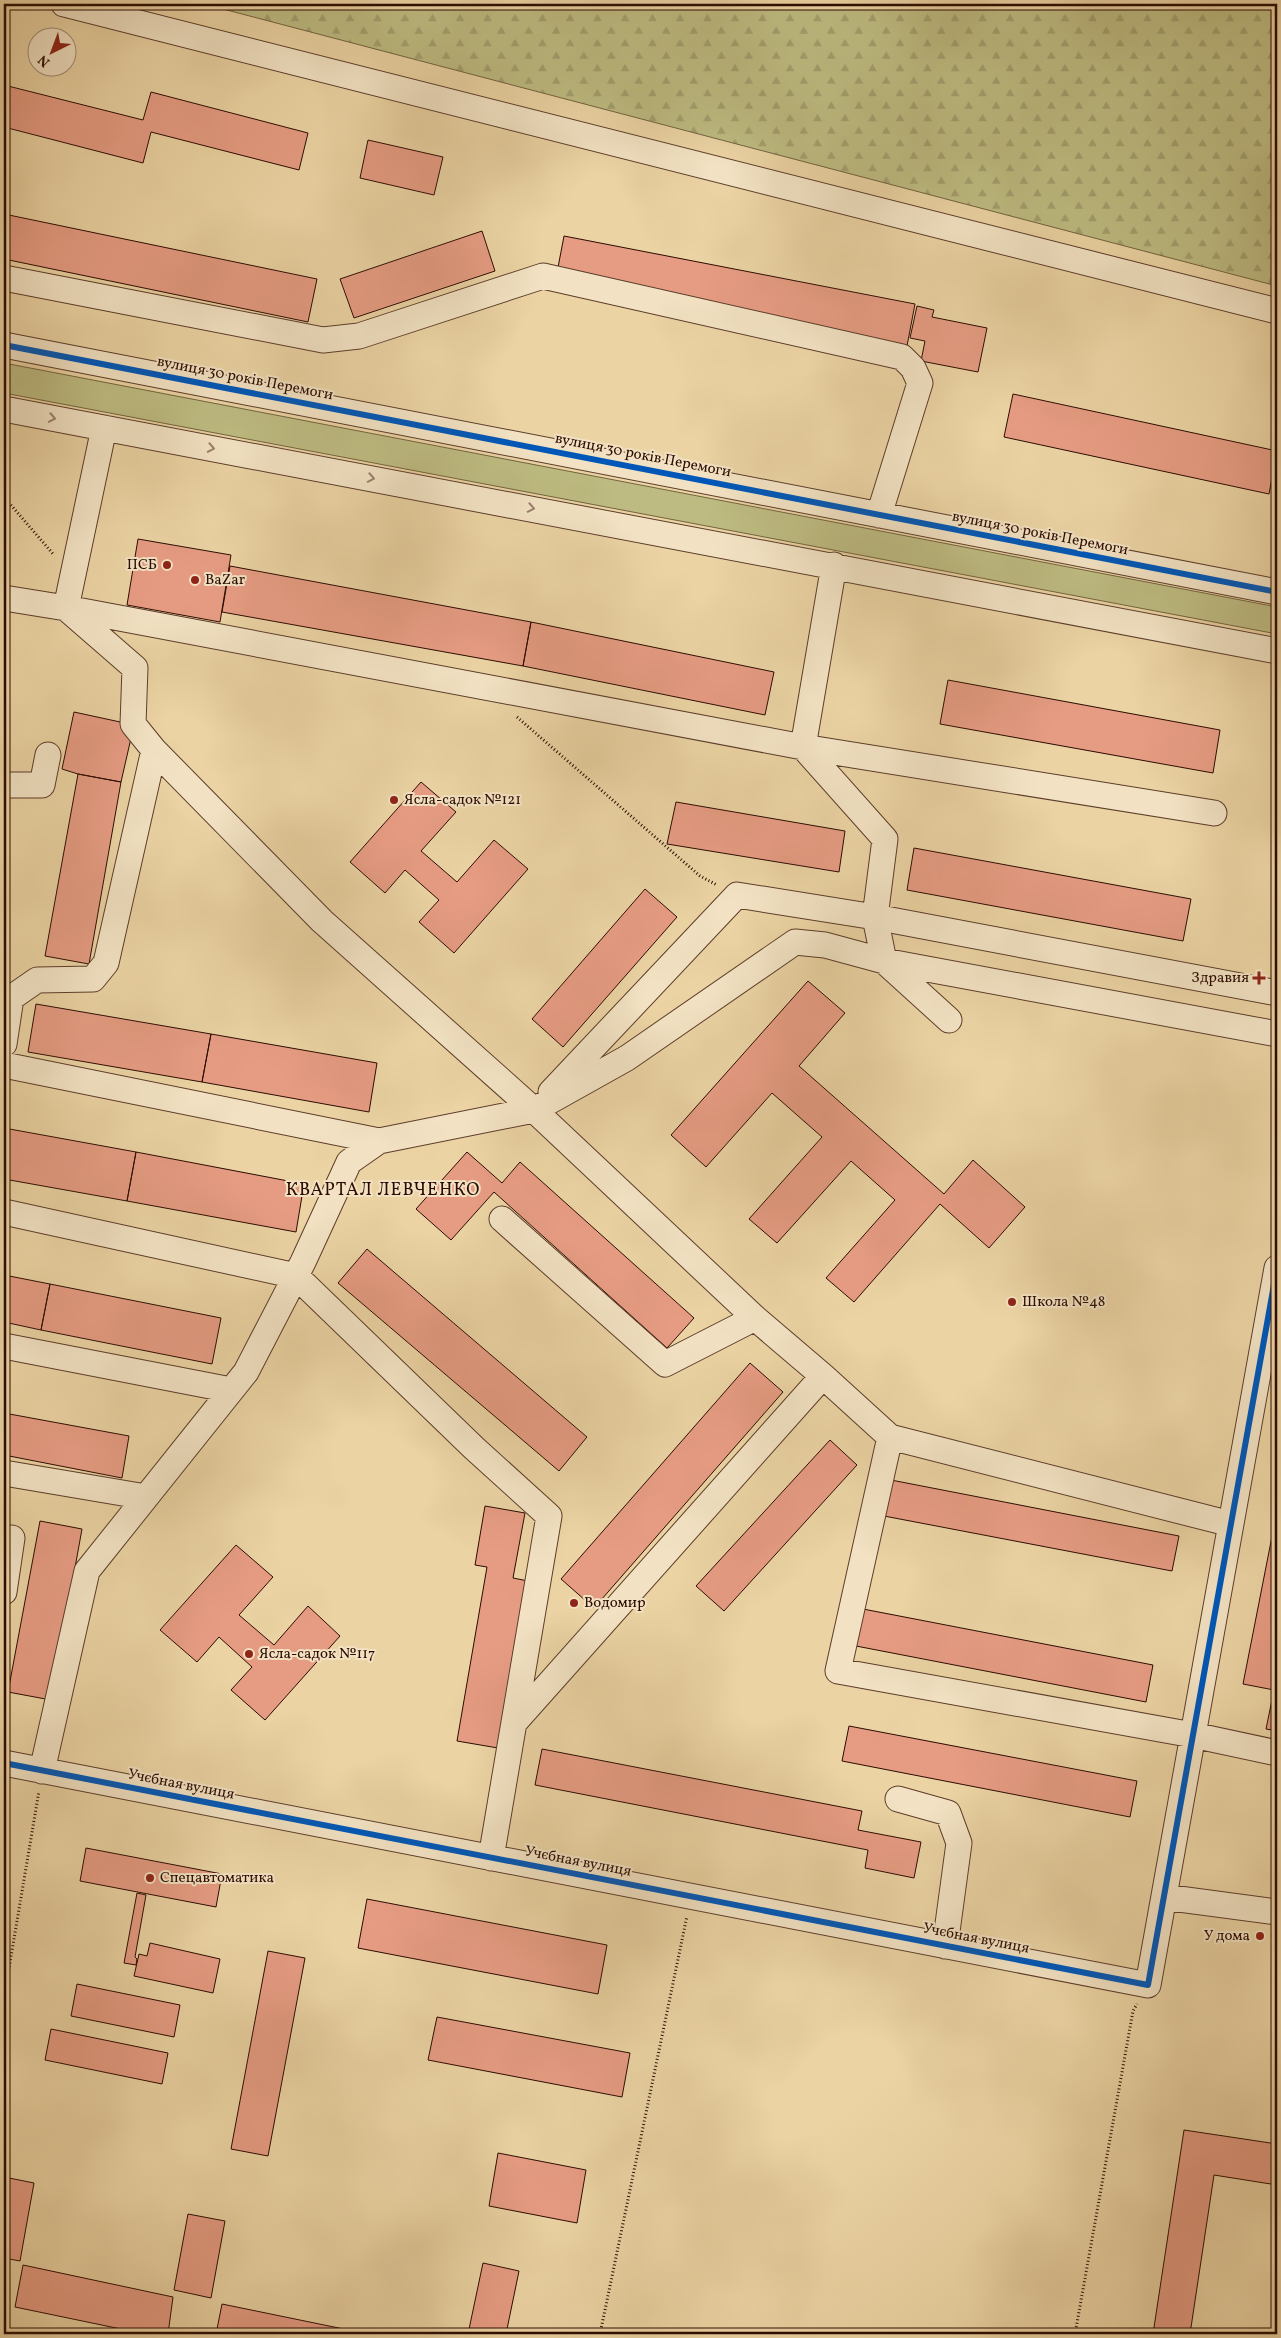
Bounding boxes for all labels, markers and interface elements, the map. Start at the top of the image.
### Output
north arrow [28,28,78,78]
text: N [34,50,54,71]
street label: вулиця 30 років Перемоги [155,352,335,406]
one-way arrow [47,412,56,422]
street label: вулиця 30 років Перемоги [553,429,733,483]
one-way arrow [207,442,216,453]
one-way arrow [367,472,375,483]
one-way arrow [526,502,535,513]
street label: вулиця 30 років Перемоги [950,507,1130,561]
place label: ПСБ [127,555,157,576]
marker: ПСБ [161,559,173,571]
place label: BaZar [205,570,245,591]
marker: BaZar [189,574,201,586]
place label: Ясла-садок №121 [404,790,521,811]
marker: Ясла-садок №121 [388,794,400,806]
place label: Здравия [1191,968,1249,989]
marker: Здравия [1253,972,1265,984]
district label: КВАРТАЛ ЛЕВЧЕНКО [286,1178,480,1203]
place label: Школа №48 [1022,1292,1105,1313]
marker: Школа №48 [1006,1296,1018,1308]
place label: Водомир [584,1593,646,1614]
marker: Водомир [568,1597,580,1609]
place label: Ясла-садок №117 [259,1644,375,1665]
marker: Ясла-садок №117 [243,1648,255,1660]
street label: Учєбная вулиця [126,1764,236,1806]
street label: Учєбная вулиця [523,1841,633,1883]
place label: Спецавтоматика [160,1868,274,1889]
marker: Спецавтоматика [144,1872,156,1884]
street label: Учєбная вулиця [921,1918,1031,1960]
place label: У дома [1204,1926,1250,1947]
marker: У дома [1254,1930,1266,1942]

